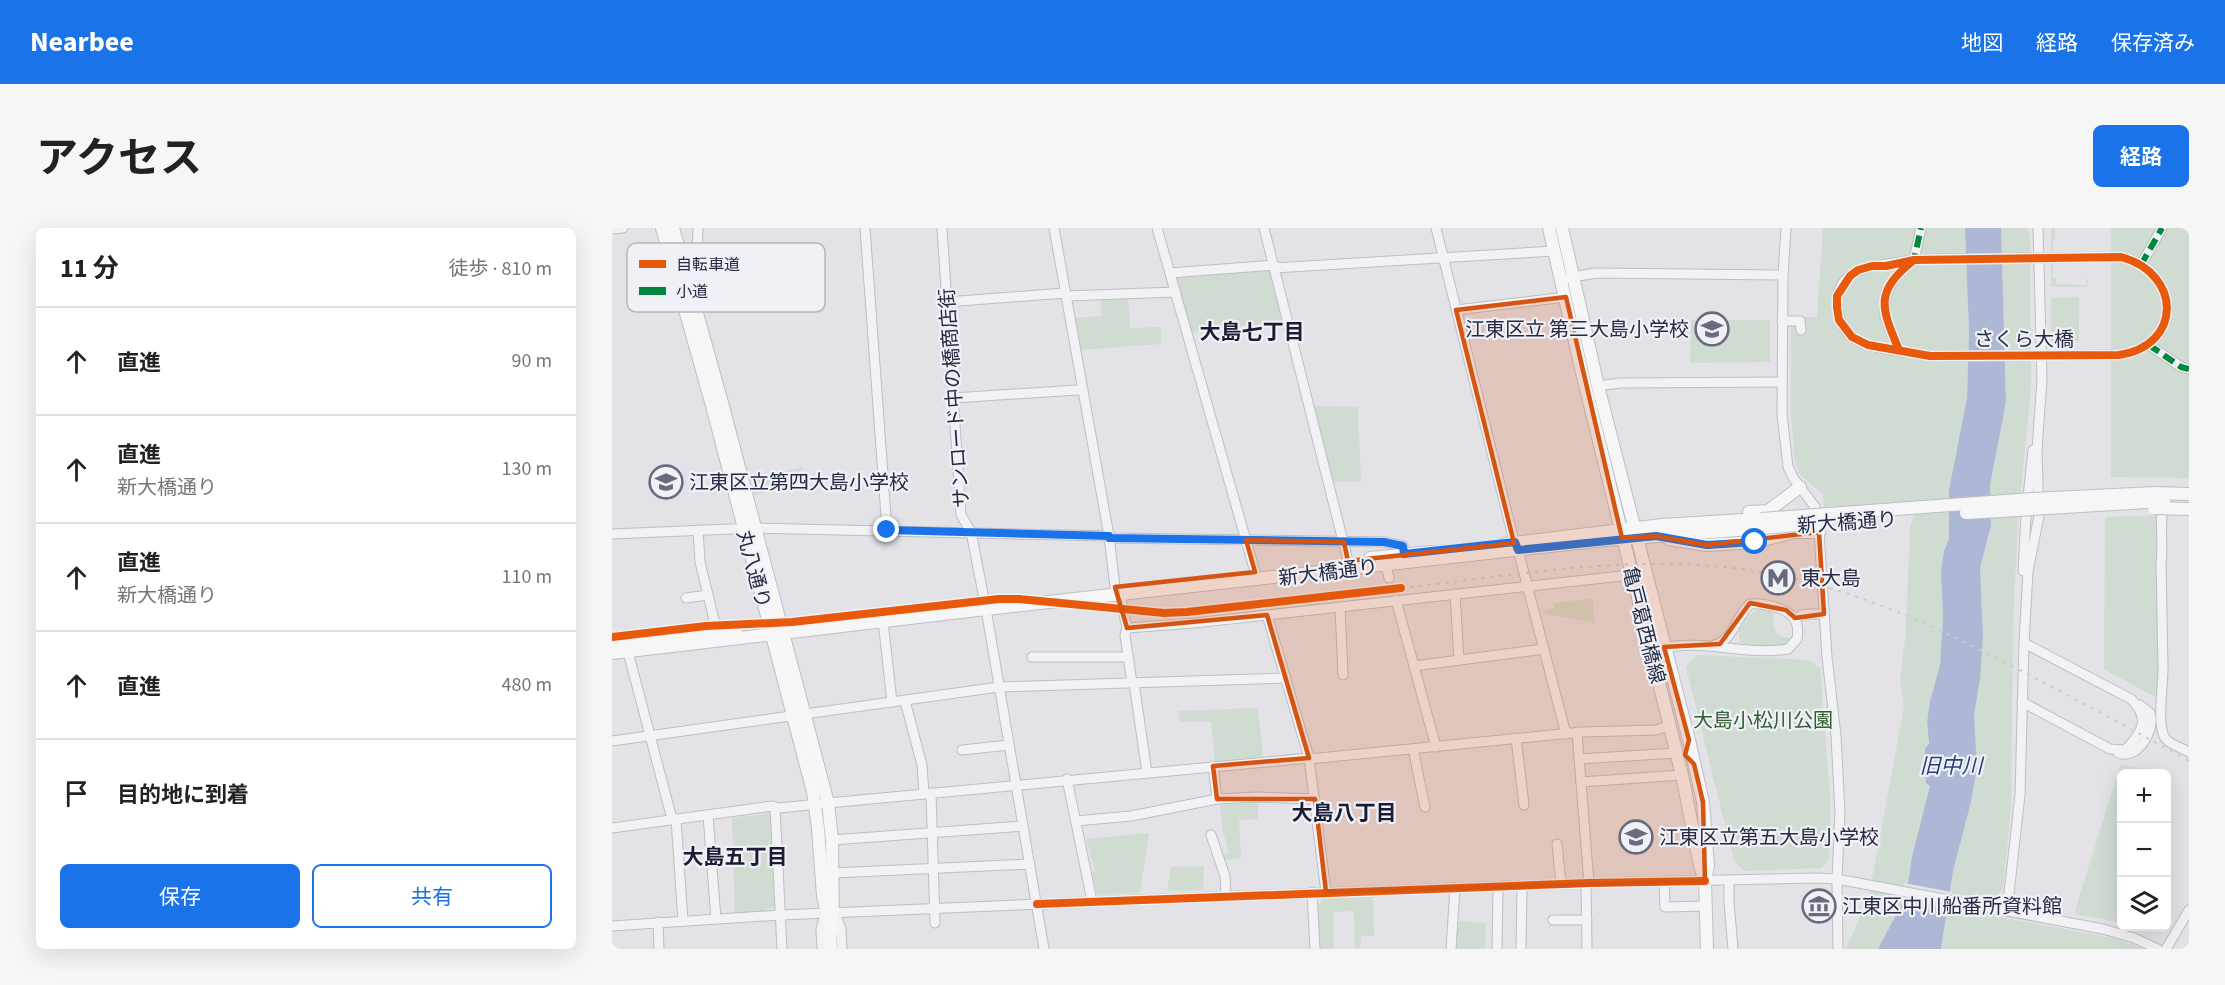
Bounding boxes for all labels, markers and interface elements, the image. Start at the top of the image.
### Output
text: Nearbee [30,22,134,62]
text: 地図 [1961,28,2003,58]
text: 経路 [2036,28,2078,58]
text: 保存済み [2111,28,2195,58]
button: 経路 [2093,125,2189,187]
text: アクセス [36,129,202,189]
legend [627,243,825,312]
text: 11 分 [60,250,119,287]
text: 自転車道 [676,254,740,276]
text: 徒歩 · 810 m [449,255,552,283]
text: 小道 [676,281,708,303]
street label: サンロード中の橋商店街 [933,287,977,509]
school or university icon: 江東区立 第三大島小学校 [1694,311,1730,347]
place label: 江東区立 第三大島小学校 [1465,316,1689,344]
district label: 大島七丁目 [1200,317,1305,347]
street label: さくら大橋 [1974,326,2074,354]
icon: ahead [60,345,93,378]
text: 直進 [117,347,161,379]
text: 90 m [512,347,552,375]
text: 直進 [117,439,161,471]
icon: ahead [60,453,93,486]
text: 130 m [502,455,552,483]
school or university icon: 江東区立第四大島小学校 [648,464,684,500]
place label: 江東区立第四大島小学校 [689,469,909,497]
text: 新大橋通り [117,474,217,502]
street label: 新大橋通り [1796,506,1898,540]
route end [873,516,899,542]
street label: 丸八通り [729,527,777,612]
route start [1741,528,1767,554]
text: 直進 [117,547,161,579]
street label: 新大橋通り [1277,553,1379,593]
metro station icon: 東大島 [1760,560,1796,596]
icon: ahead [60,561,93,594]
text: 110 m [502,563,552,591]
street label: 亀戸葛西橋線 [1615,564,1671,687]
place label: 東大島 [1801,565,1861,593]
text: 新大橋通り [117,582,217,610]
icon: ahead [60,669,93,702]
text: 直進 [117,671,161,703]
text: 480 m [502,671,552,699]
park label: 大島小松川公園 [1693,707,1833,735]
water label: 旧中川 [1920,751,1984,781]
map controls [2117,769,2171,931]
button: + [2117,769,2171,823]
icon: arrive [60,777,93,810]
text: 目的地に到着 [117,779,249,811]
district label: 大島八丁目 [1292,798,1397,828]
school or university icon: 江東区立第五大島小学校 [1618,819,1654,855]
button: − [2117,823,2171,877]
place label: 江東区立第五大島小学校 [1659,824,1879,852]
district label: 大島五丁目 [683,842,788,872]
button: 保存 [60,864,300,928]
button: 共有 [312,864,552,928]
button: layers [2117,877,2171,931]
museum icon: 江東区中川船番所資料館 [1801,888,1837,924]
place label: 江東区中川船番所資料館 [1842,893,2062,921]

